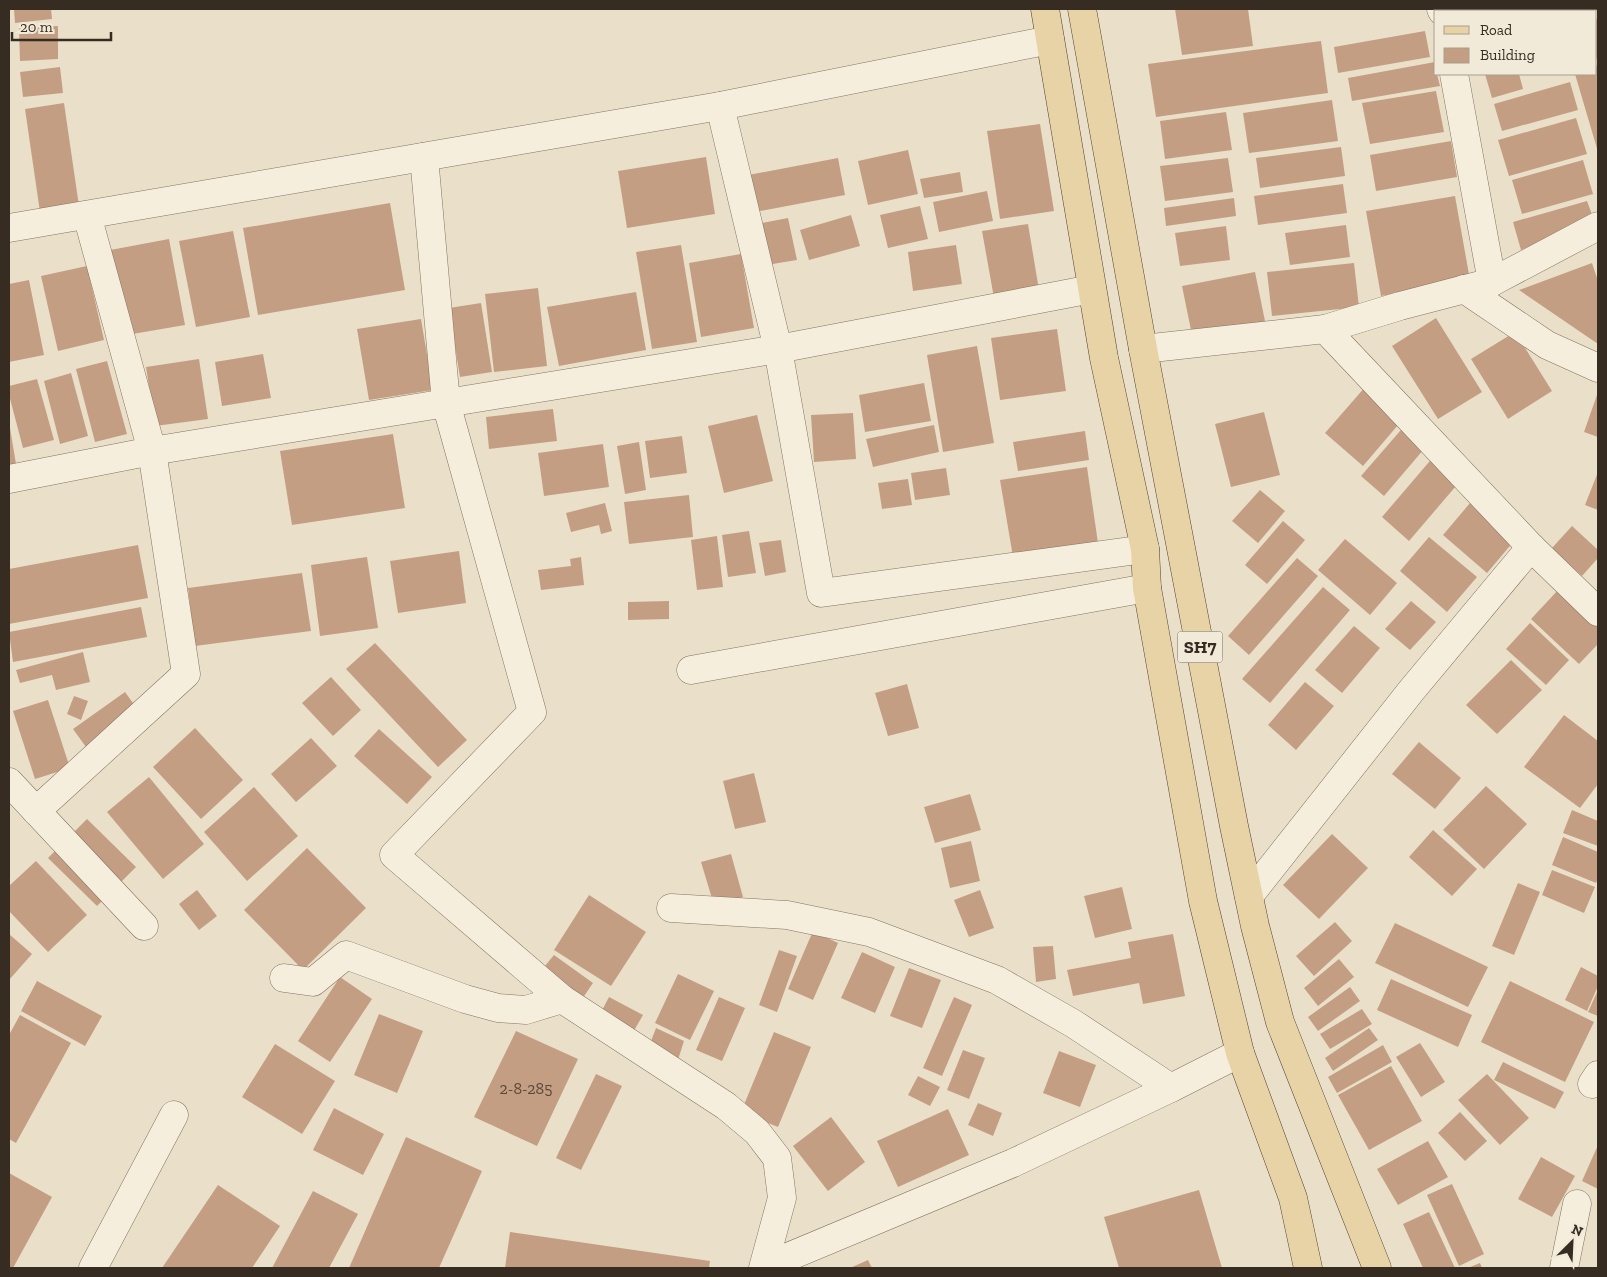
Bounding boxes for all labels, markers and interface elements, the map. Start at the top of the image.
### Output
scale bar [12,10,111,42]
legend [1434,10,1597,75]
text: 20 m [20,18,53,36]
text: Road [1480,21,1513,39]
text: Building [1480,46,1535,64]
road number: SH7 [1178,632,1222,662]
house number: 2-8-285 [500,1079,552,1098]
north arrow [1547,1217,1597,1267]
text: N [1569,1221,1586,1241]

